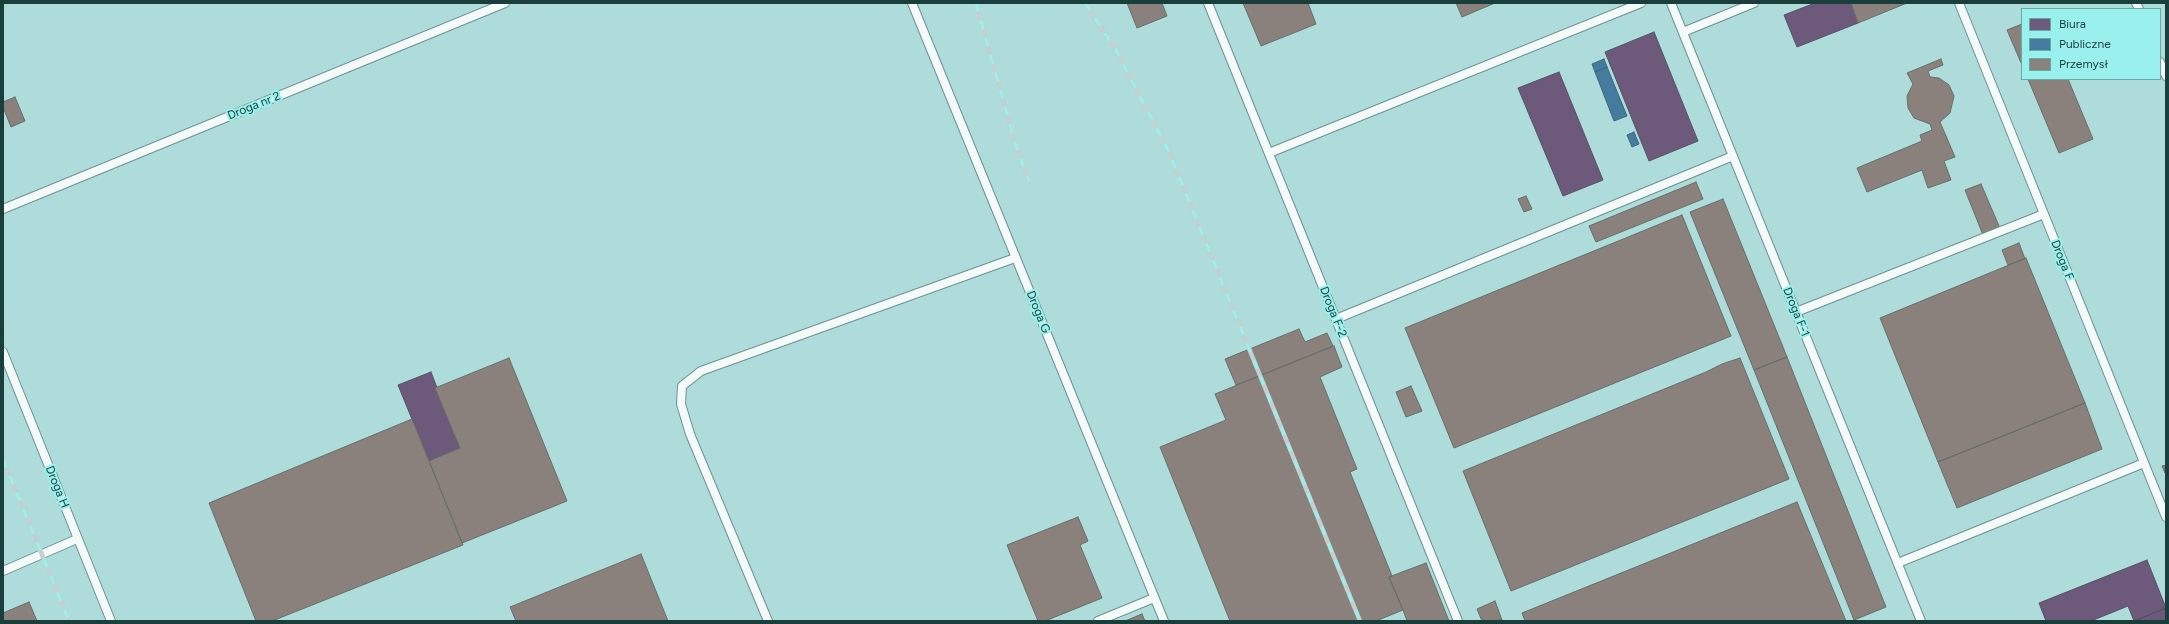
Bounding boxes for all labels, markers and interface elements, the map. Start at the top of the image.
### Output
legend [2021,8,2161,80]
text: Biura [2059,17,2086,31]
text: Publiczne [2059,37,2111,51]
text: Przemysł [2059,57,2108,71]
street label: Droga nr 2 [225,89,283,123]
street label: Droga F [2047,238,2077,282]
street label: Droga F-2 [1316,284,1350,340]
street label: Droga F-1 [1780,285,1812,339]
street label: Droga G [1023,289,1053,335]
street label: Droga H [42,464,72,510]

